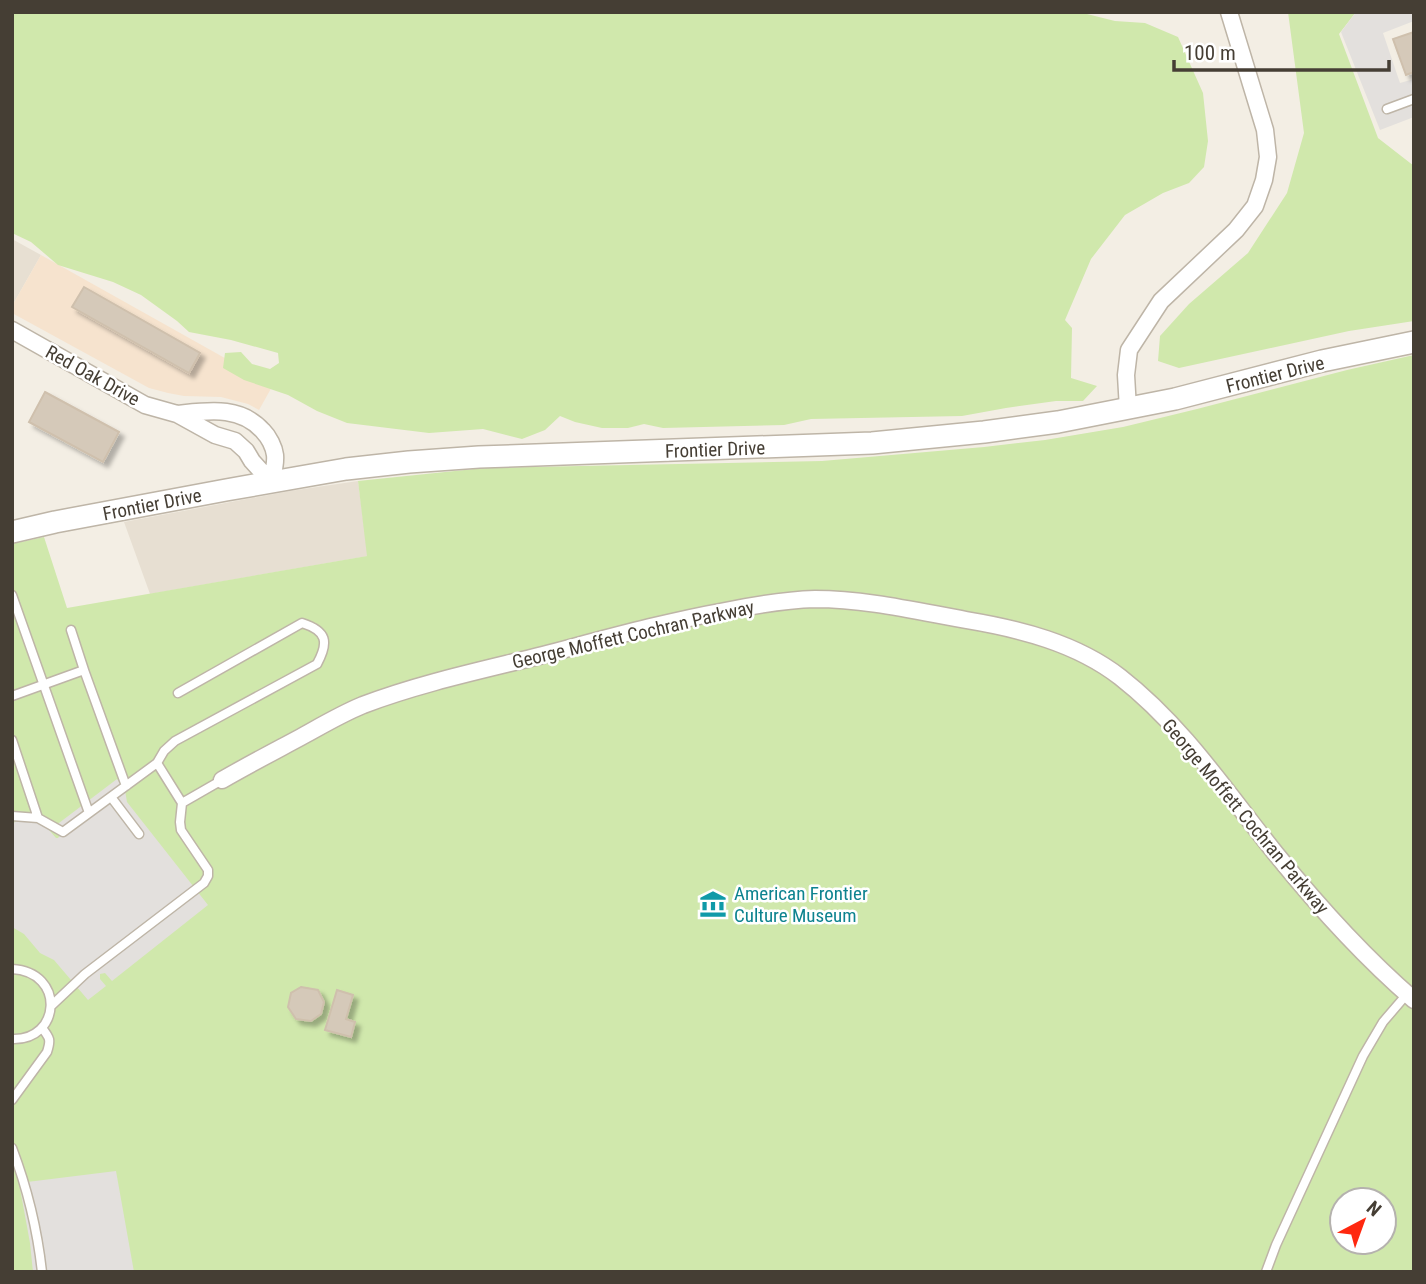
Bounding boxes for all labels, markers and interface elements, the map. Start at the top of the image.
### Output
scale bar [1174,28,1389,72]
text: 100 m [1184,41,1236,65]
street label: Red Oak Drive [42,340,144,411]
street label: Frontier Drive [1224,351,1327,398]
street label: Frontier Drive [665,436,766,463]
street label: Frontier Drive [101,484,204,525]
street label: George Moffett Cochran Parkway [510,595,756,674]
street label: George Moffett Cochran Parkway [1157,714,1334,919]
place label: American Frontier Culture Museum [734,882,868,927]
museum icon: American Frontier Culture Museum [698,889,728,919]
north arrow [1328,1186,1398,1256]
text: N [1362,1196,1386,1221]

